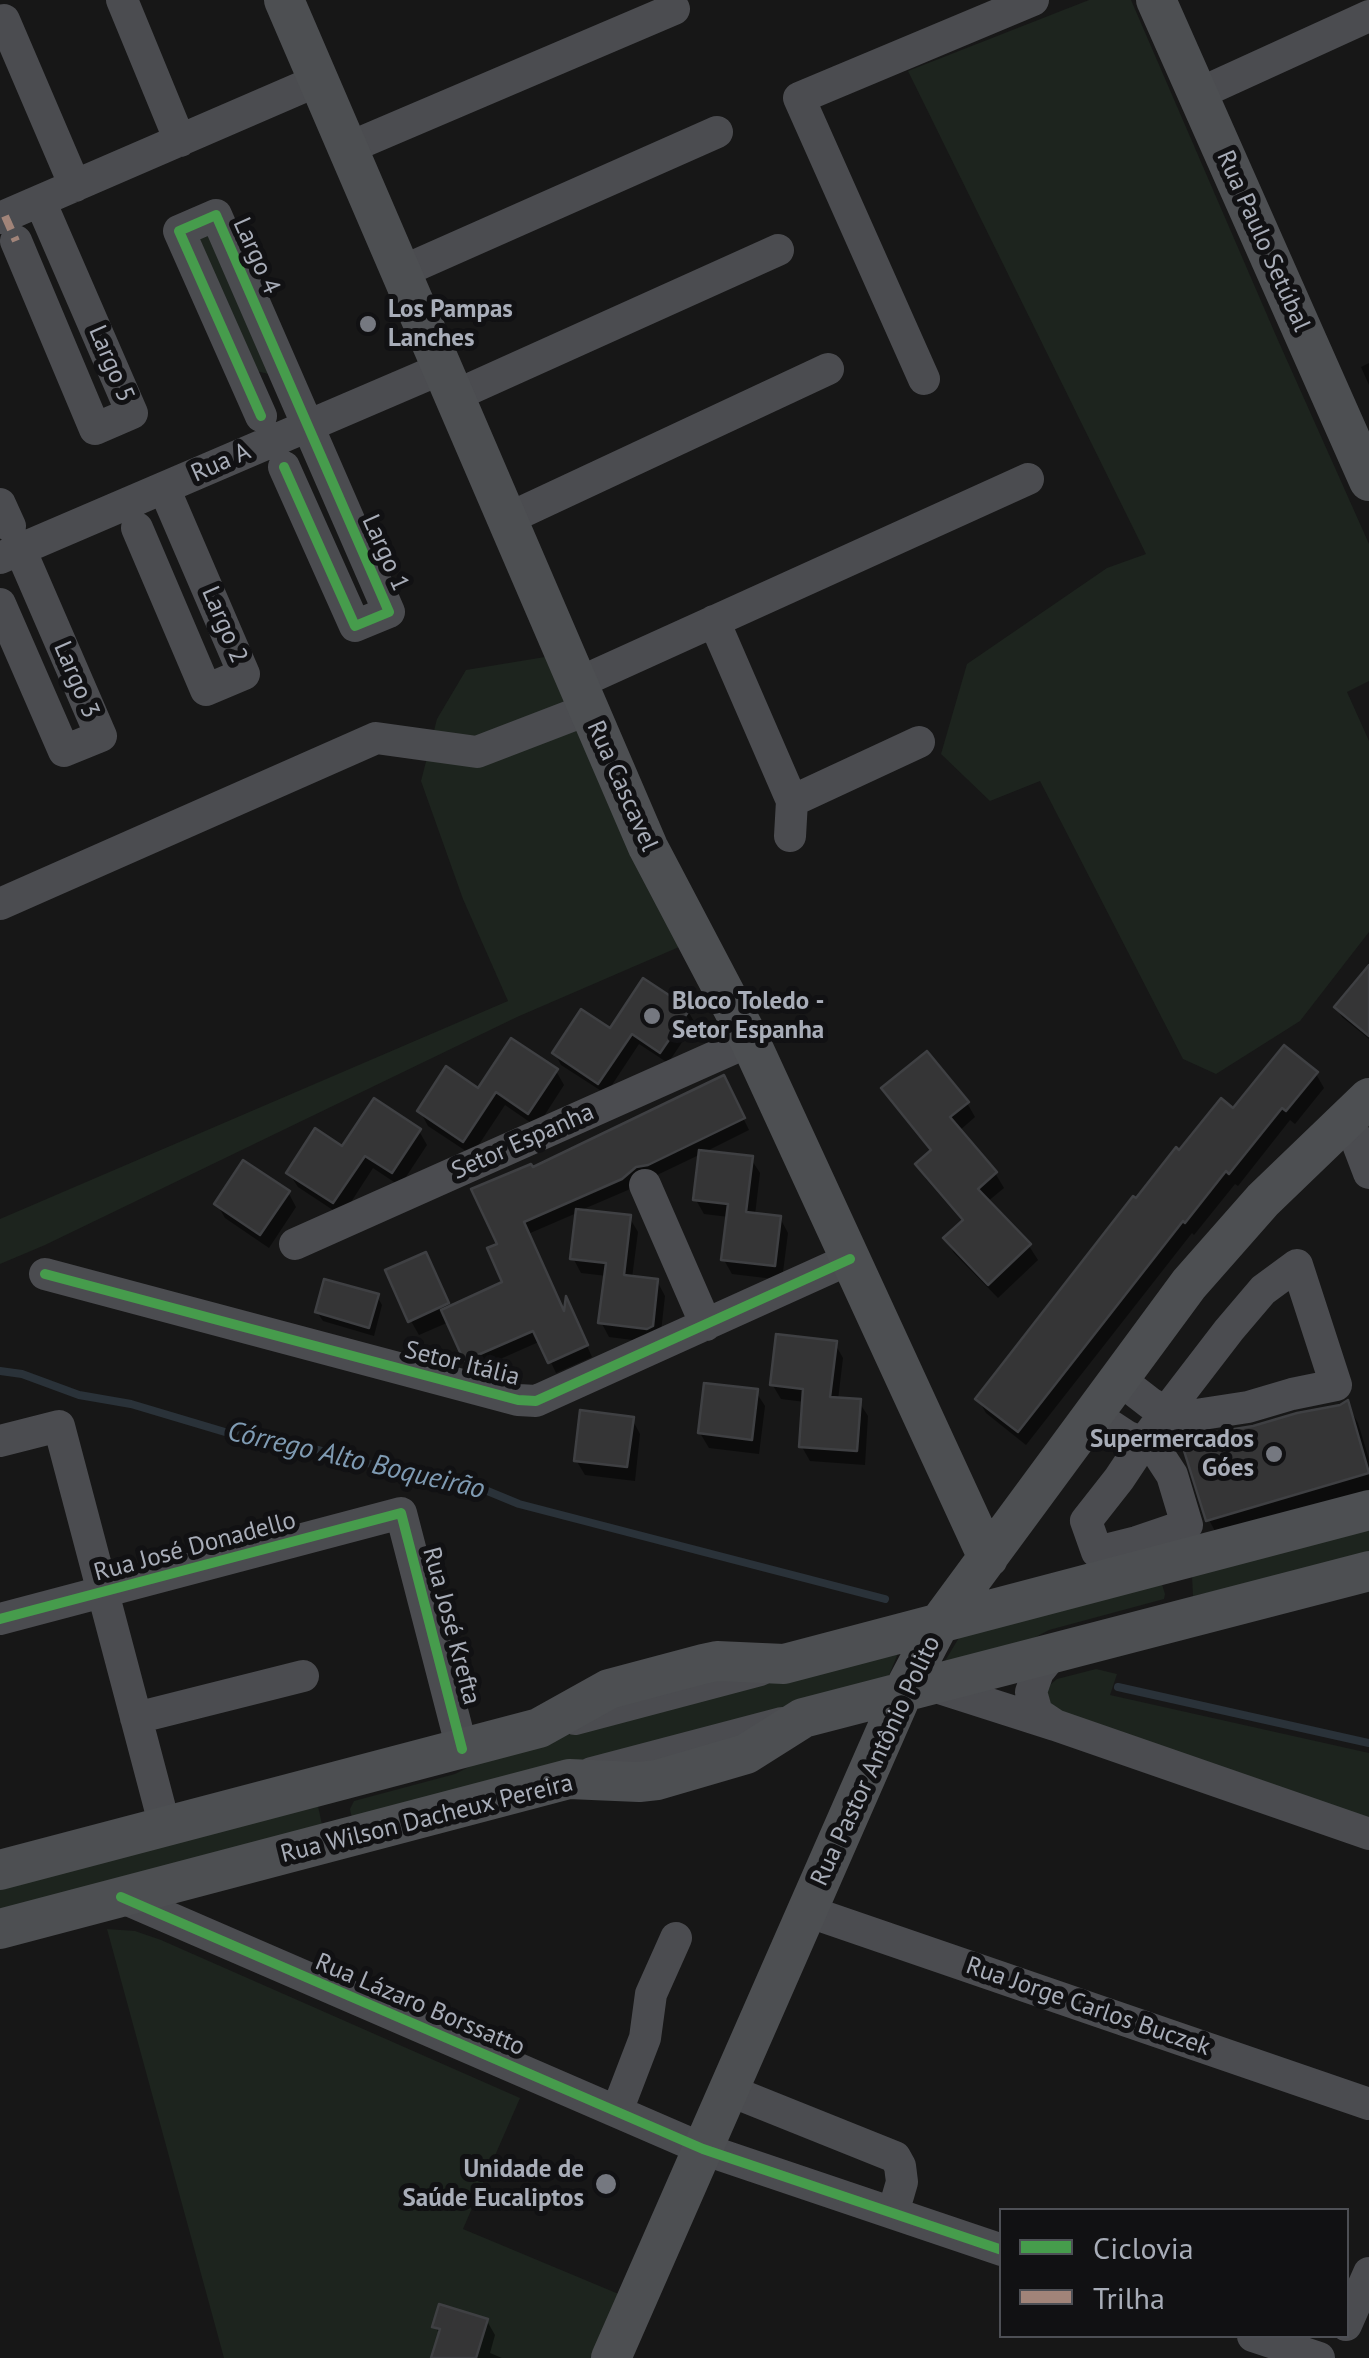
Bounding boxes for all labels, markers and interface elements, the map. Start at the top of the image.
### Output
street label: Rua Paulo Setúbal [1210,146,1316,336]
street label: Largo 4 [226,213,286,299]
place label: Los Pampas Lanches [388,295,513,354]
marker: Los Pampas Lanches [357,313,379,335]
street label: Largo 5 [81,321,141,407]
street label: Rua A [187,437,255,489]
street label: Largo 1 [355,510,415,596]
street label: Largo 2 [194,582,254,668]
street label: Largo 3 [46,637,106,723]
street label: Rua Cascavel [580,716,664,856]
place label: Bloco Toledo - Setor Espanha [672,987,824,1046]
marker: Bloco Toledo - Setor Espanha [641,1005,663,1027]
street label: Setor Espanha [447,1097,599,1187]
street label: Setor Itália [401,1335,523,1393]
water label: Córrego Alto Boqueirão [224,1415,488,1507]
place label: Supermercados Góes [1090,1425,1254,1484]
marker: Supermercados Góes [1263,1443,1285,1465]
street label: Rua José Donadello [91,1506,299,1588]
street label: Rua José Krefta [416,1544,486,1708]
street label: Rua Pastor Antônio Polito [805,1631,947,1891]
street label: Rua Wilson Dacheux Pereira [278,1768,576,1870]
street label: Rua Lázaro Borssatto [311,1947,529,2063]
street label: Rua Jorge Carlos Buczek [962,1951,1214,2063]
place label: Unidade de Saúde Eucaliptos [403,2155,584,2214]
marker: Unidade de Saúde Eucaliptos [593,2171,619,2197]
legend [999,2208,1349,2338]
text: Ciclovia [1093,2228,1194,2267]
text: Trilha [1093,2278,1165,2317]

